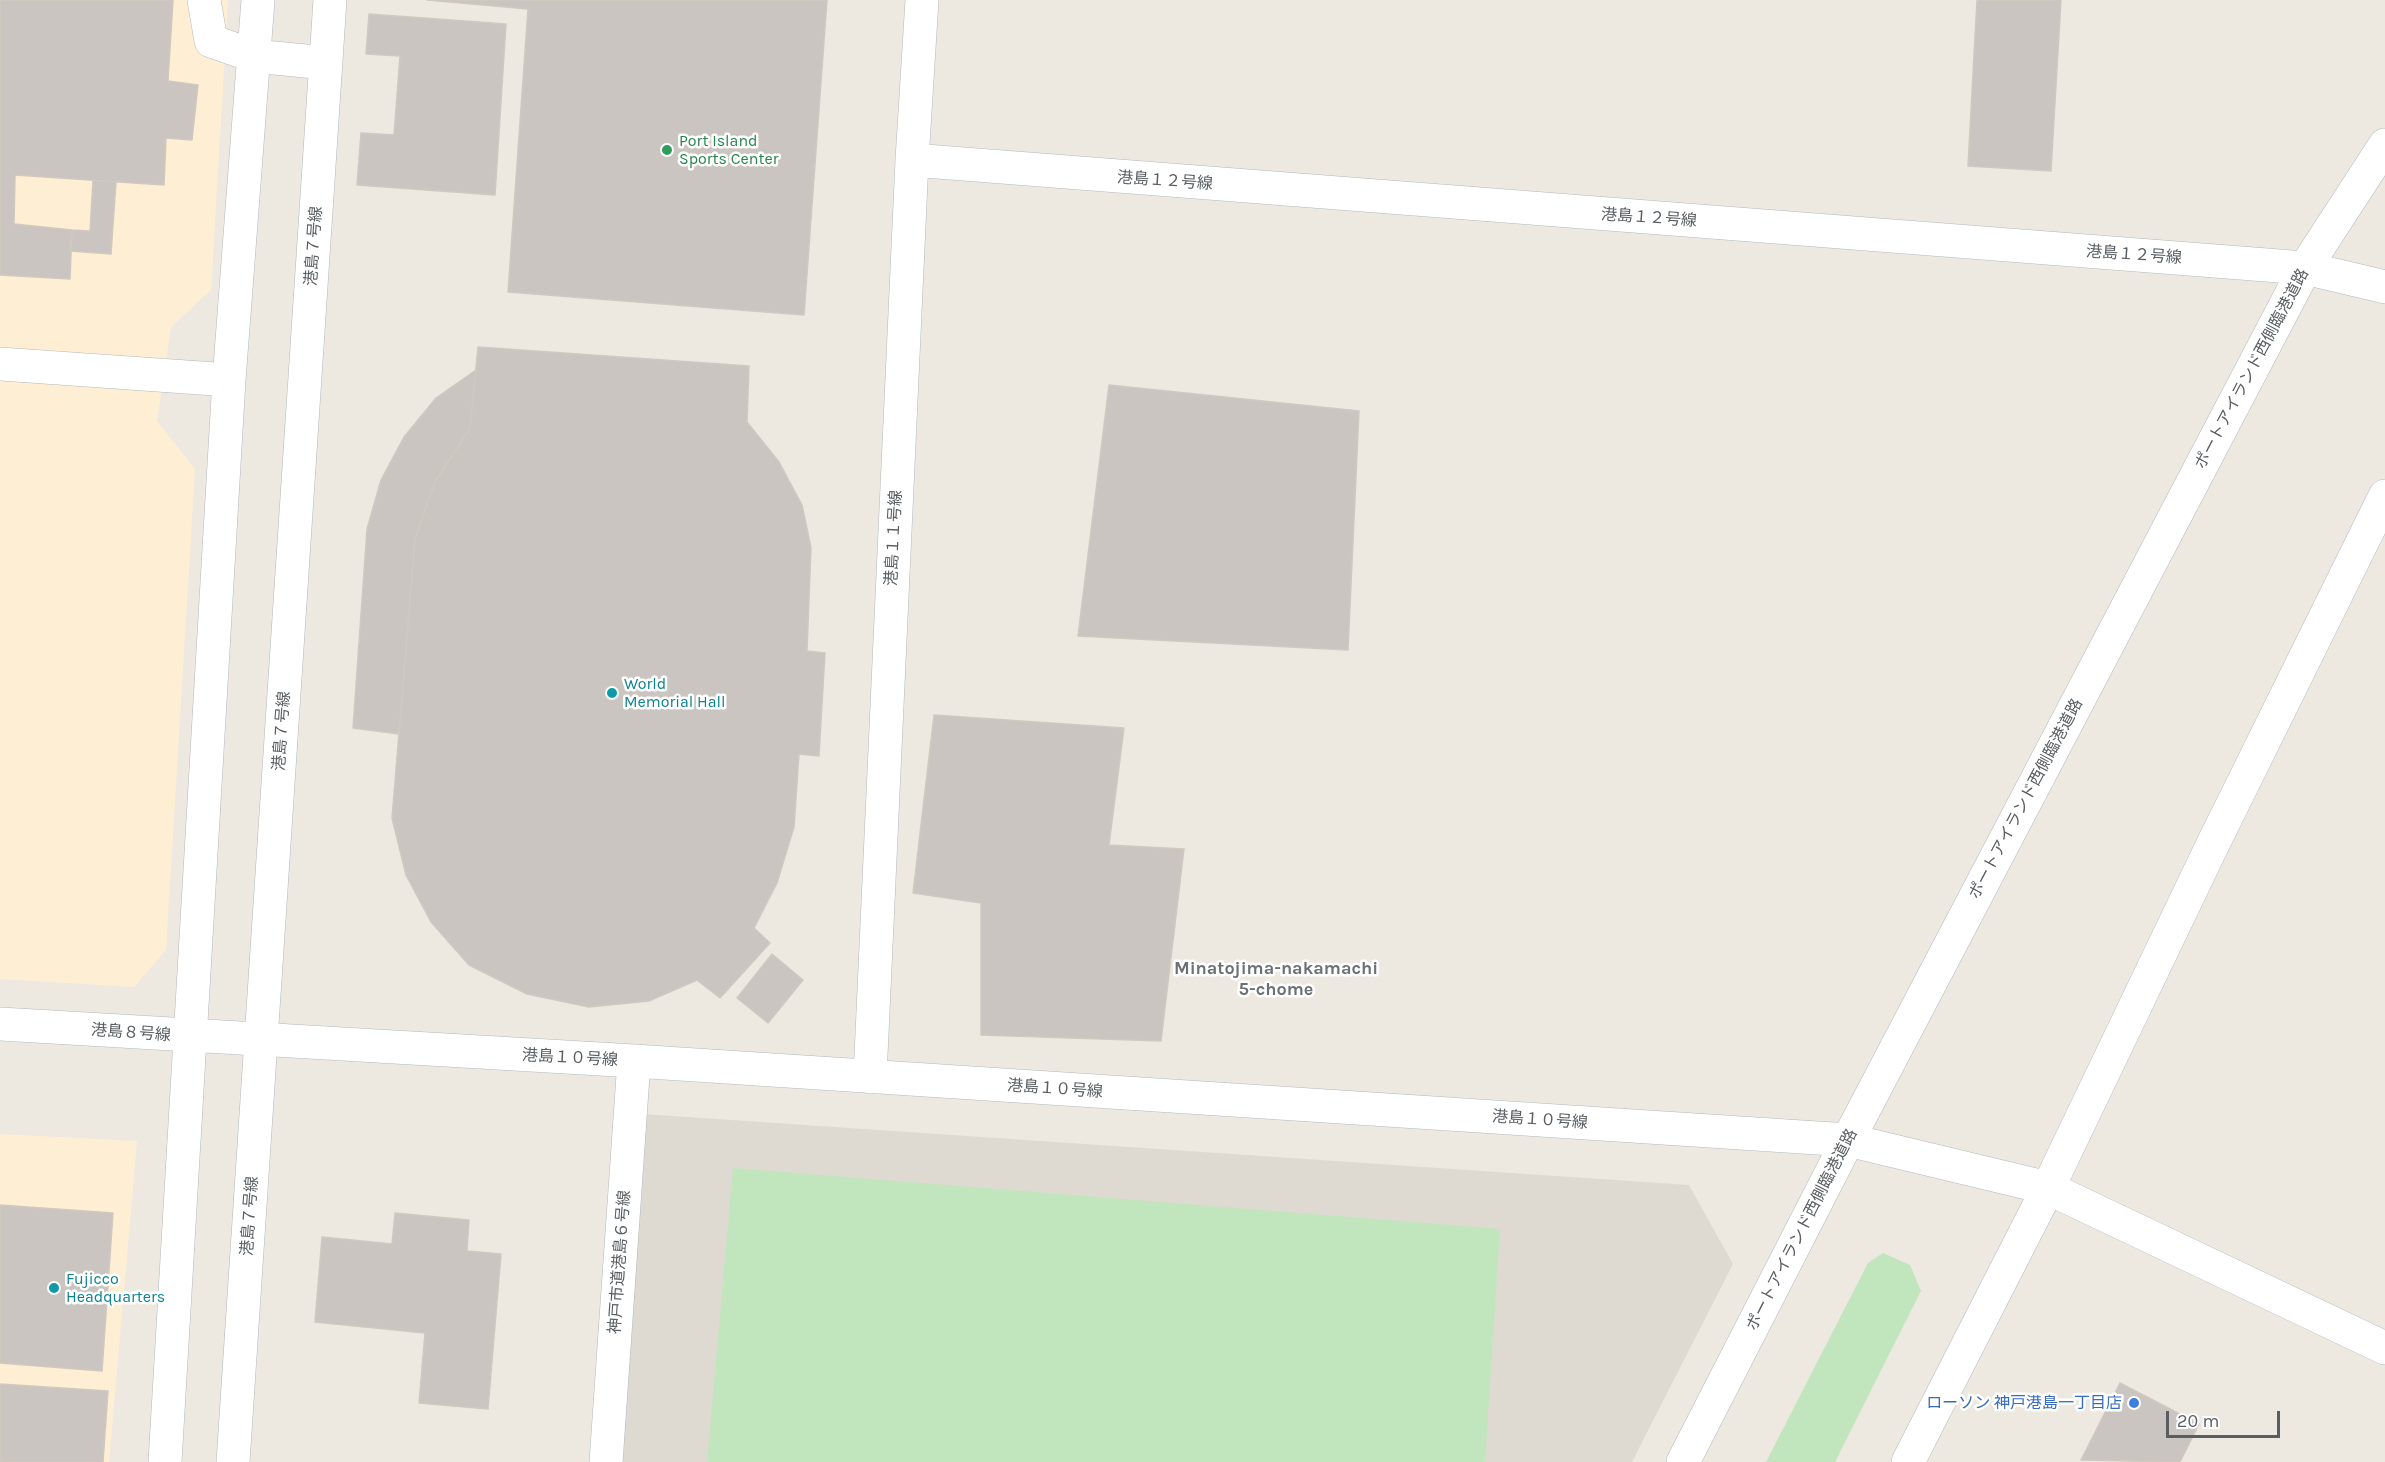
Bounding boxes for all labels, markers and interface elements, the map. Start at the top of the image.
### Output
place label: Port Island Sports Center [679,131,778,169]
marker: Port Island Sports Center [660,143,674,157]
street label: 港島１２号線 [1116,168,1214,194]
street label: 港島７号線 [302,205,326,287]
street label: 港島１２号線 [1600,205,1698,231]
street label: 港島１２号線 [2085,242,2183,268]
street label: ポートアイランド西側臨港道路 [2191,266,2313,472]
street label: 港島１１号線 [882,490,906,586]
place label: World Memorial Hall [624,674,726,712]
marker: World Memorial Hall [605,686,619,700]
street label: 港島７号線 [270,690,294,772]
street label: ポートアイランド西側臨港道路 [1965,696,2087,902]
district label: Minatojima-nakamachi 5-chome [1174,958,1378,1000]
street label: 港島８号線 [90,1021,172,1045]
street label: 港島１０号線 [522,1046,618,1070]
street label: 港島１０号線 [1006,1076,1104,1102]
street label: 港島１０号線 [1491,1107,1589,1133]
street label: ポートアイランド西側臨港道路 [1743,1126,1861,1334]
street label: 港島７号線 [238,1175,262,1257]
street label: 神戸市道港島６号線 [605,1190,635,1334]
place label: Fujicco Headquarters [66,1269,165,1307]
marker: Fujicco Headquarters [47,1281,61,1295]
place label: ローソン 神戸港島一丁目店 [1926,1393,2122,1413]
marker: ローソン 神戸港島一丁目店 [2127,1396,2141,1410]
scale bar [2169,1399,2283,1437]
text: 20 m [2177,1410,2219,1432]

